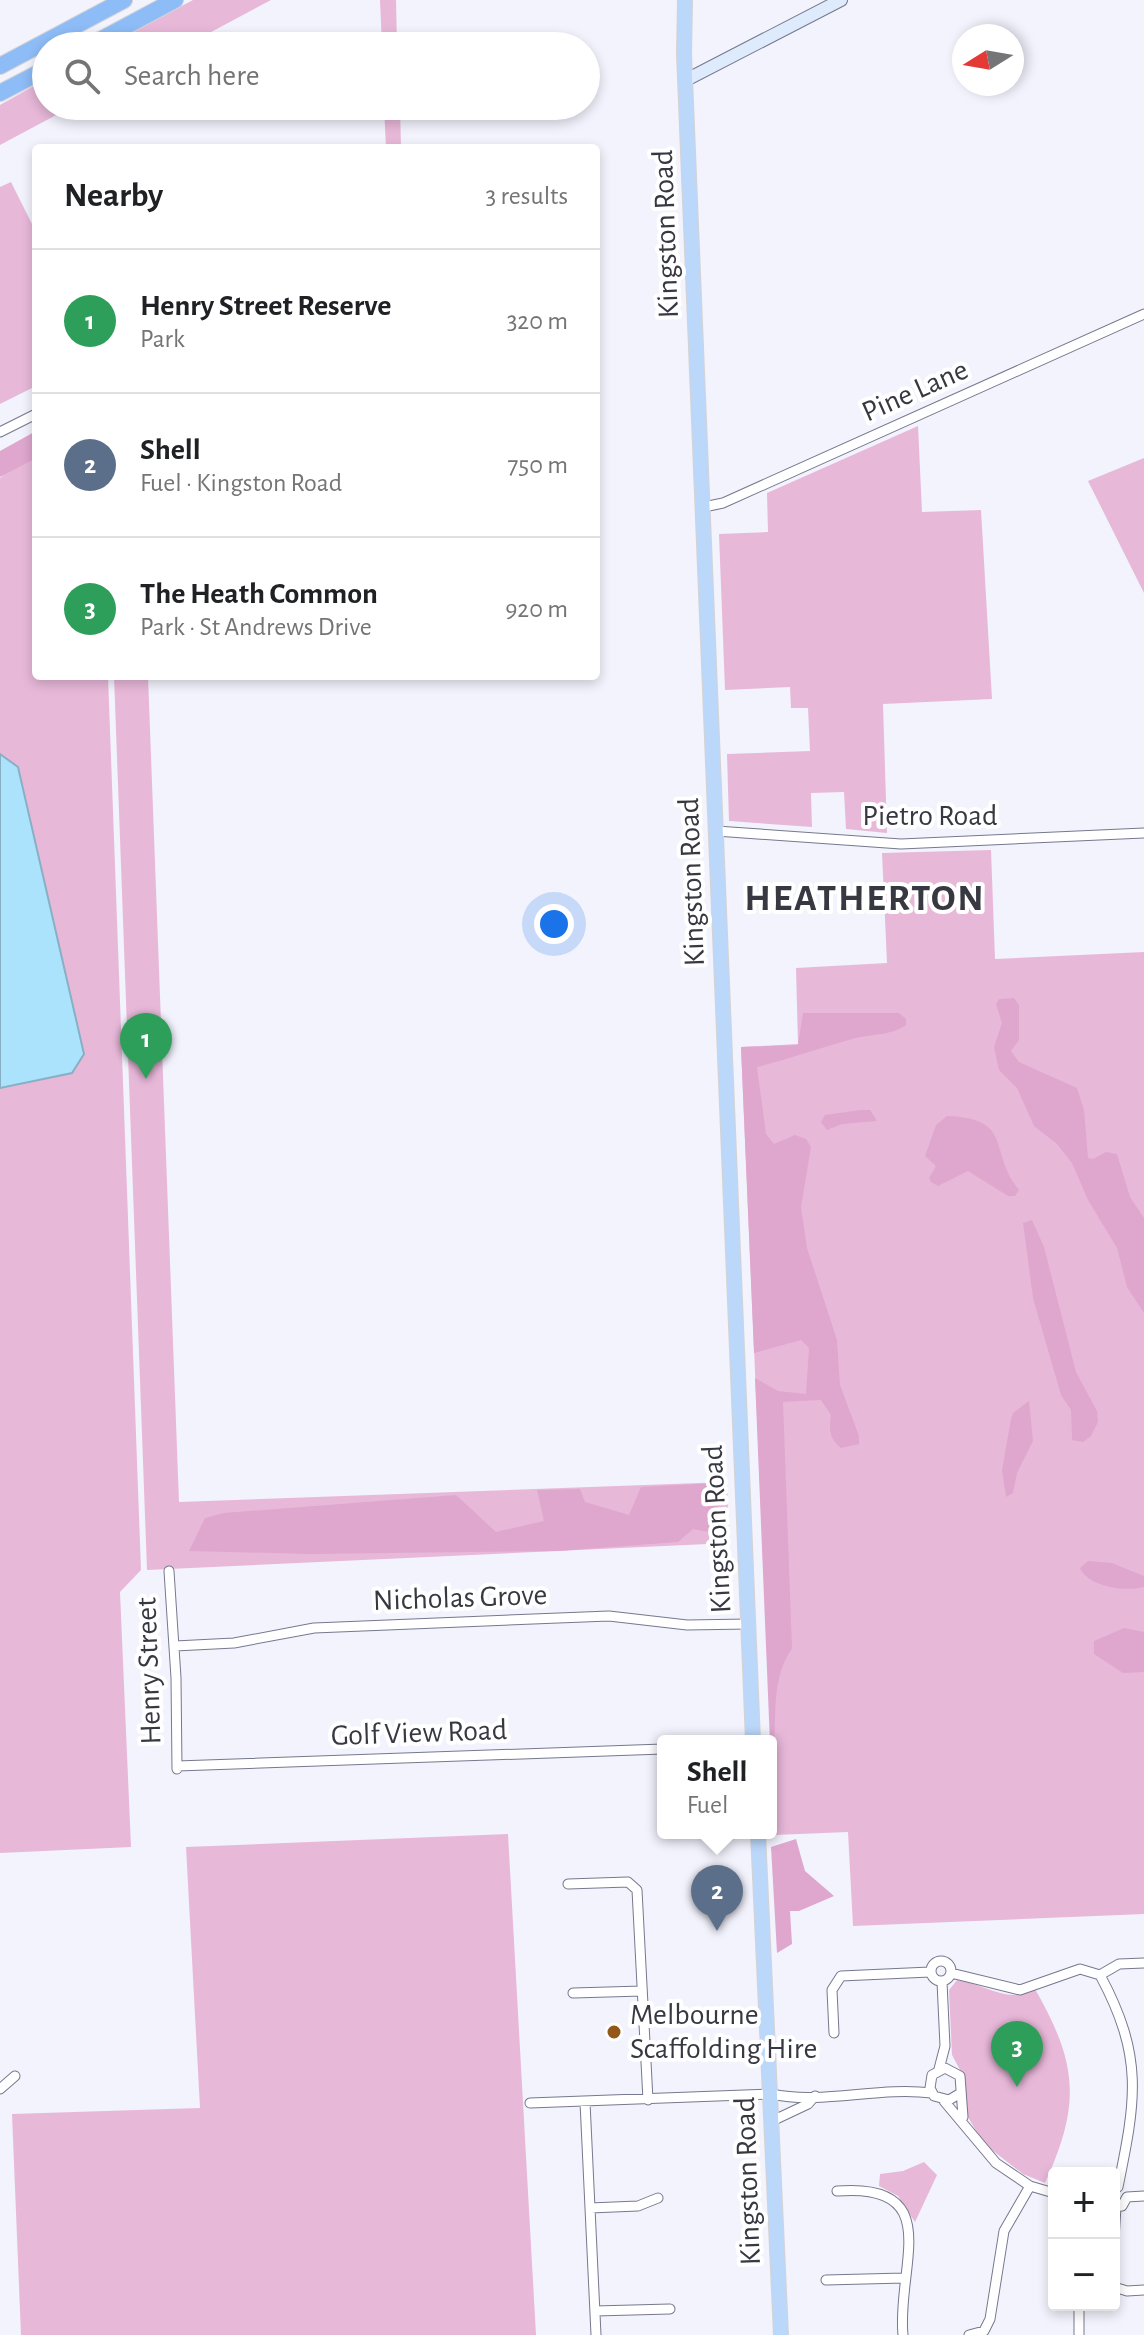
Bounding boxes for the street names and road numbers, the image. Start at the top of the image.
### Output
street label: Kingston Road [648,149,684,319]
street label: Pine Lane [858,354,972,428]
street label: Kingston Road [674,797,710,967]
street label: Pietro Road [862,801,998,831]
street label: Kingston Road [698,1444,736,1614]
street label: Nicholas Grove [372,1580,548,1616]
street label: Henry Street [131,1596,167,1745]
street label: Golf View Road [330,1715,508,1751]
street label: Kingston Road [730,2096,766,2266]

